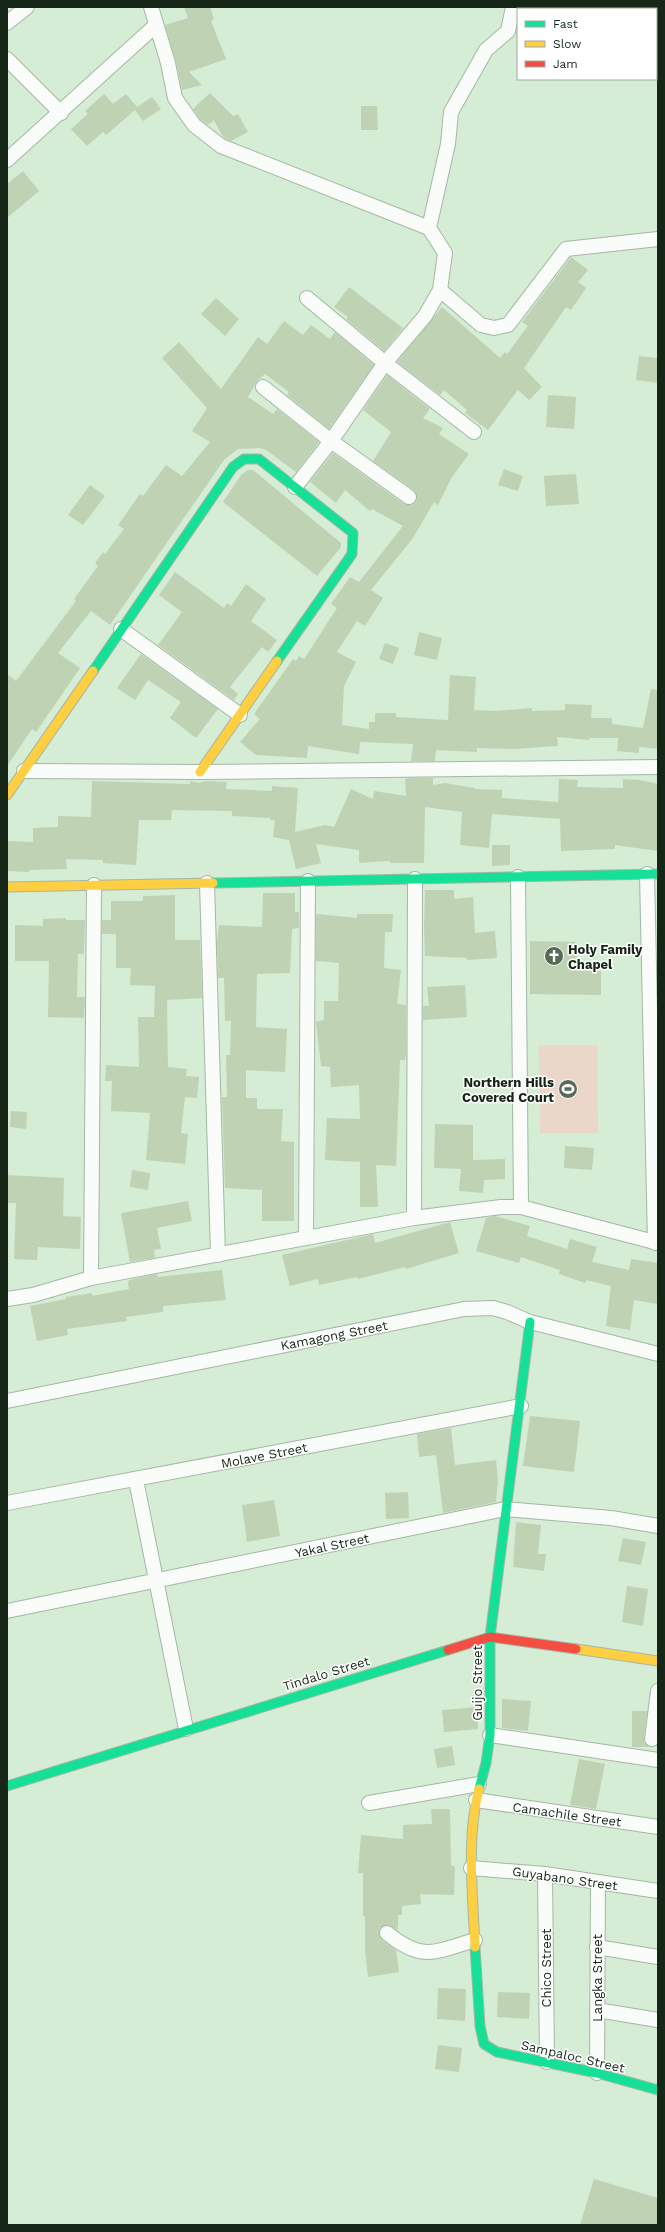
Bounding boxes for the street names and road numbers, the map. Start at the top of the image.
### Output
street label: Kamagong Street [279,1318,389,1353]
street label: Molave Street [220,1440,309,1471]
street label: Yakal Street [294,1530,371,1561]
street label: Guijo Street [470,1645,485,1721]
street label: Tindalo Street [281,1653,372,1694]
street label: Camachile Street [511,1799,623,1830]
street label: Guyabano Street [511,1864,619,1893]
street label: Chico Street [539,1928,554,2008]
street label: Langka Street [590,1933,605,2022]
street label: Sampaloc Street [520,2037,627,2076]

